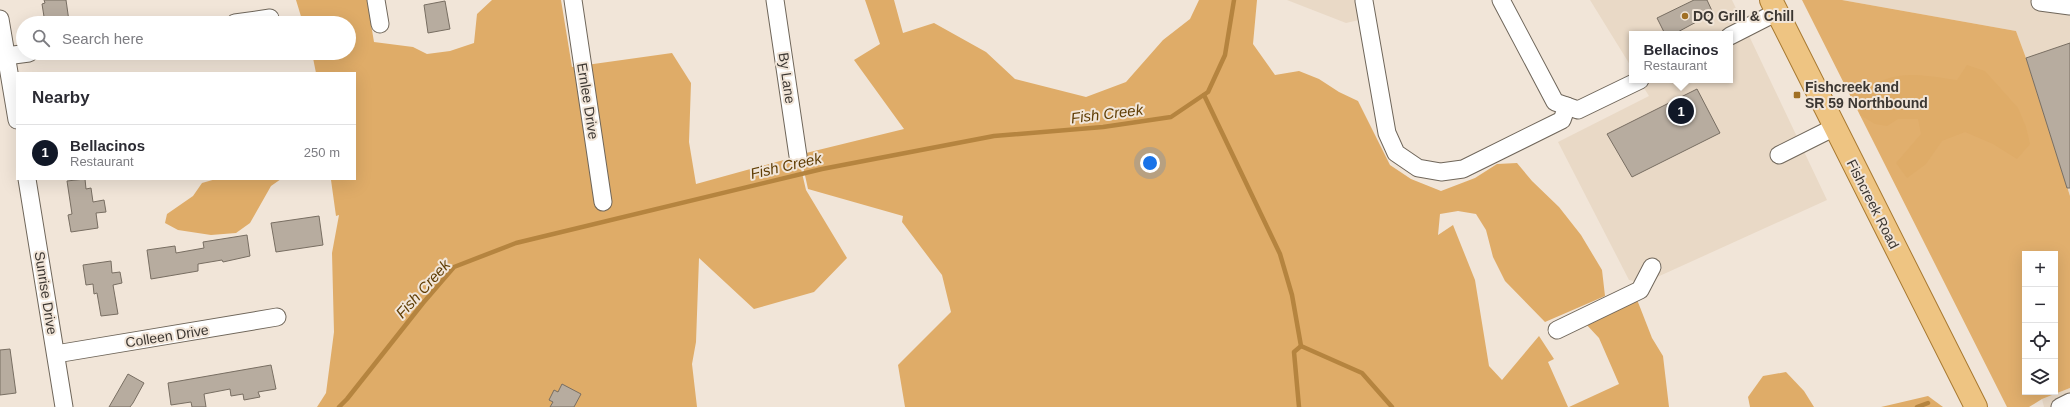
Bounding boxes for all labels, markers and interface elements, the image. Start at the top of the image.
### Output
place label: DQ Grill & Chill [1693,8,1794,24]
marker: DQ Grill & Chill [1680,11,1690,21]
search box [16,16,356,60]
icon: search [30,27,52,49]
text: Search here [62,30,144,47]
popup [1629,31,1733,83]
text: Bellacinos [1643,41,1719,58]
street label: By Lane [776,51,799,105]
text: Restaurant [1643,58,1707,73]
street label: Ernlee Drive [574,62,602,141]
place label: Fishcreek and SR 59 Northbound [1805,79,1928,111]
text: Nearby [32,88,90,107]
marker: Fishcreek and SR 59 Northbound [1792,90,1802,100]
pin: 1 [1668,96,1694,126]
water label: Fish Creek [1070,100,1145,126]
text: Bellacinos [70,137,145,154]
text: 1 [41,145,49,160]
text: 250 m [304,145,340,160]
water label: Fish Creek [749,149,825,182]
your location [1140,153,1160,173]
text: Restaurant [70,154,134,169]
street label: Fishcreek Road [1844,157,1902,251]
street label: Sunrise Drive [32,250,61,336]
map controls [2022,251,2058,395]
button: + [2022,251,2058,287]
water label: Fish Creek [392,255,454,321]
button: − [2022,287,2058,323]
street label: Colleen Drive [124,321,210,350]
button: locate [2022,323,2058,359]
button: layers [2022,359,2058,395]

